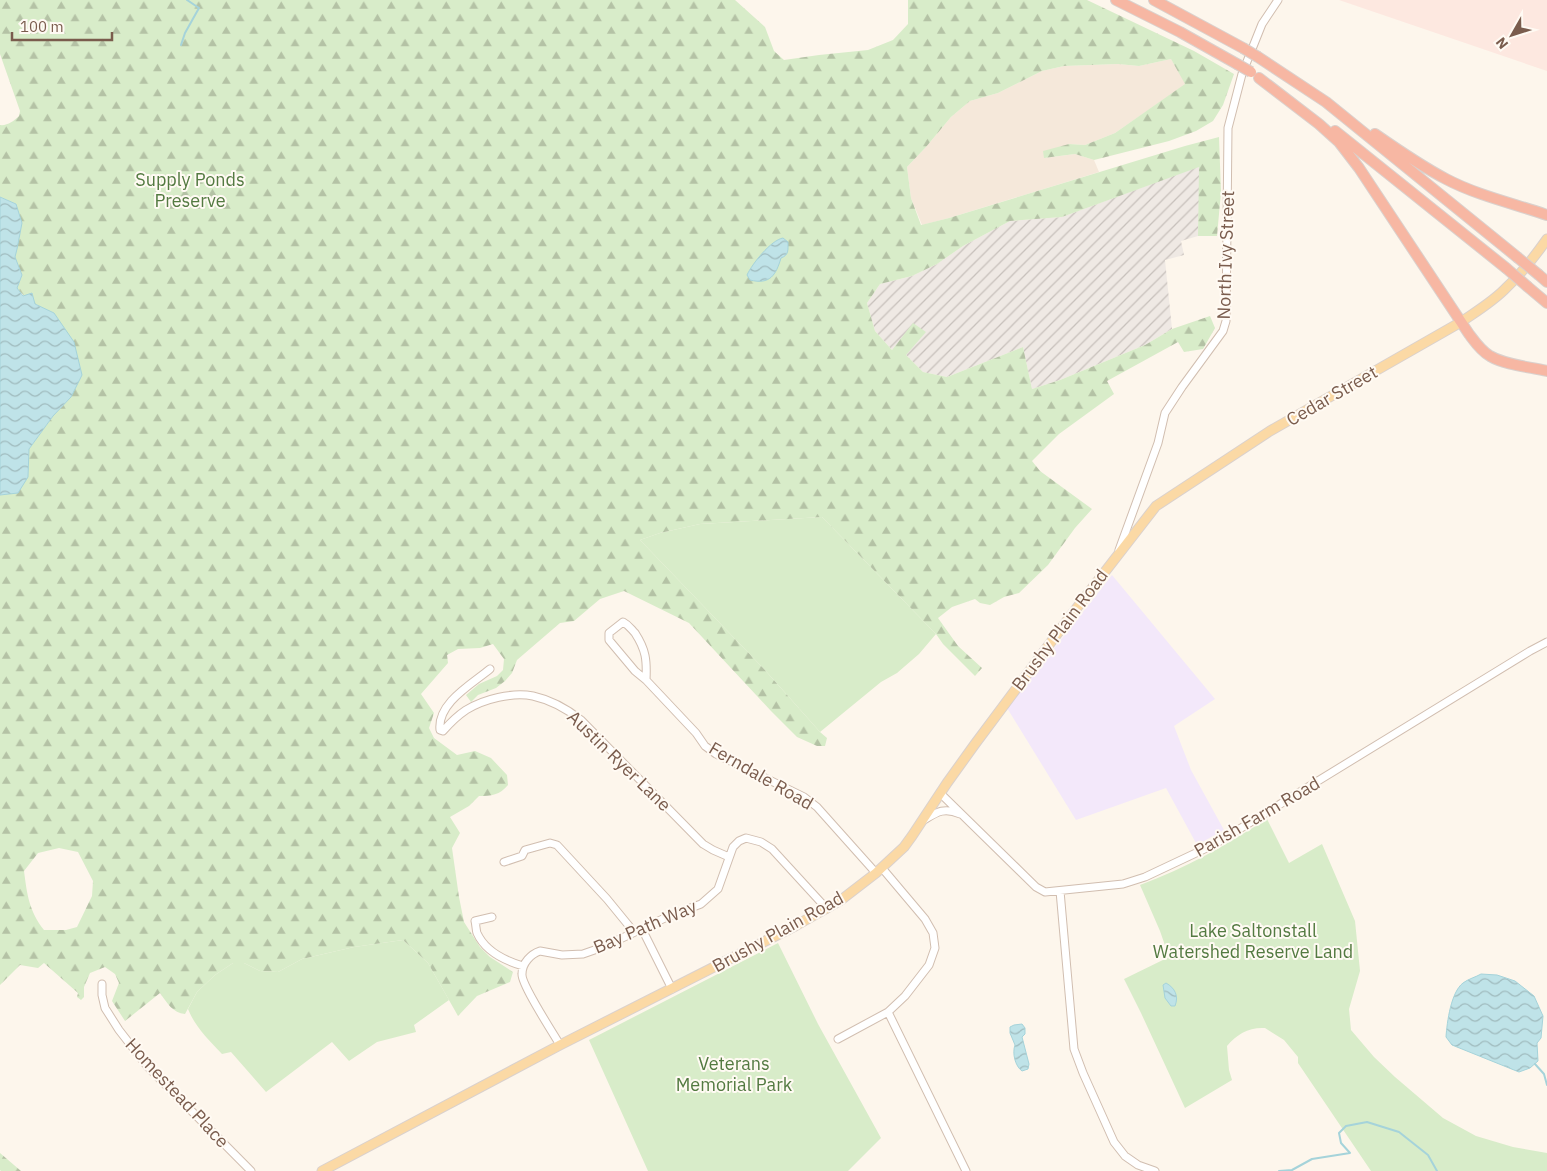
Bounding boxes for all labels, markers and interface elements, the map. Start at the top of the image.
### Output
scale bar [12,10,112,42]
north arrow [1487,10,1537,60]
text: 100 m [20,17,64,36]
text: N [1492,34,1512,53]
park label: Supply Ponds Preserve [135,168,245,212]
street label: North Ivy Street [1212,190,1239,320]
street label: Cedar Street [1282,360,1381,431]
street label: Brushy Plain Road [1006,564,1113,695]
street label: Austin Ryer Lane [563,705,676,816]
street label: Ferndale Road [705,736,818,815]
street label: Parish Farm Road [1190,771,1324,862]
street label: Brushy Plain Road [708,886,847,977]
street label: Bay Path Way [590,894,700,959]
park label: Lake Saltonstall Watershed Reserve Land [1153,919,1353,963]
street label: Homestead Place [121,1033,234,1152]
park label: Veterans Memorial Park [676,1052,793,1096]

